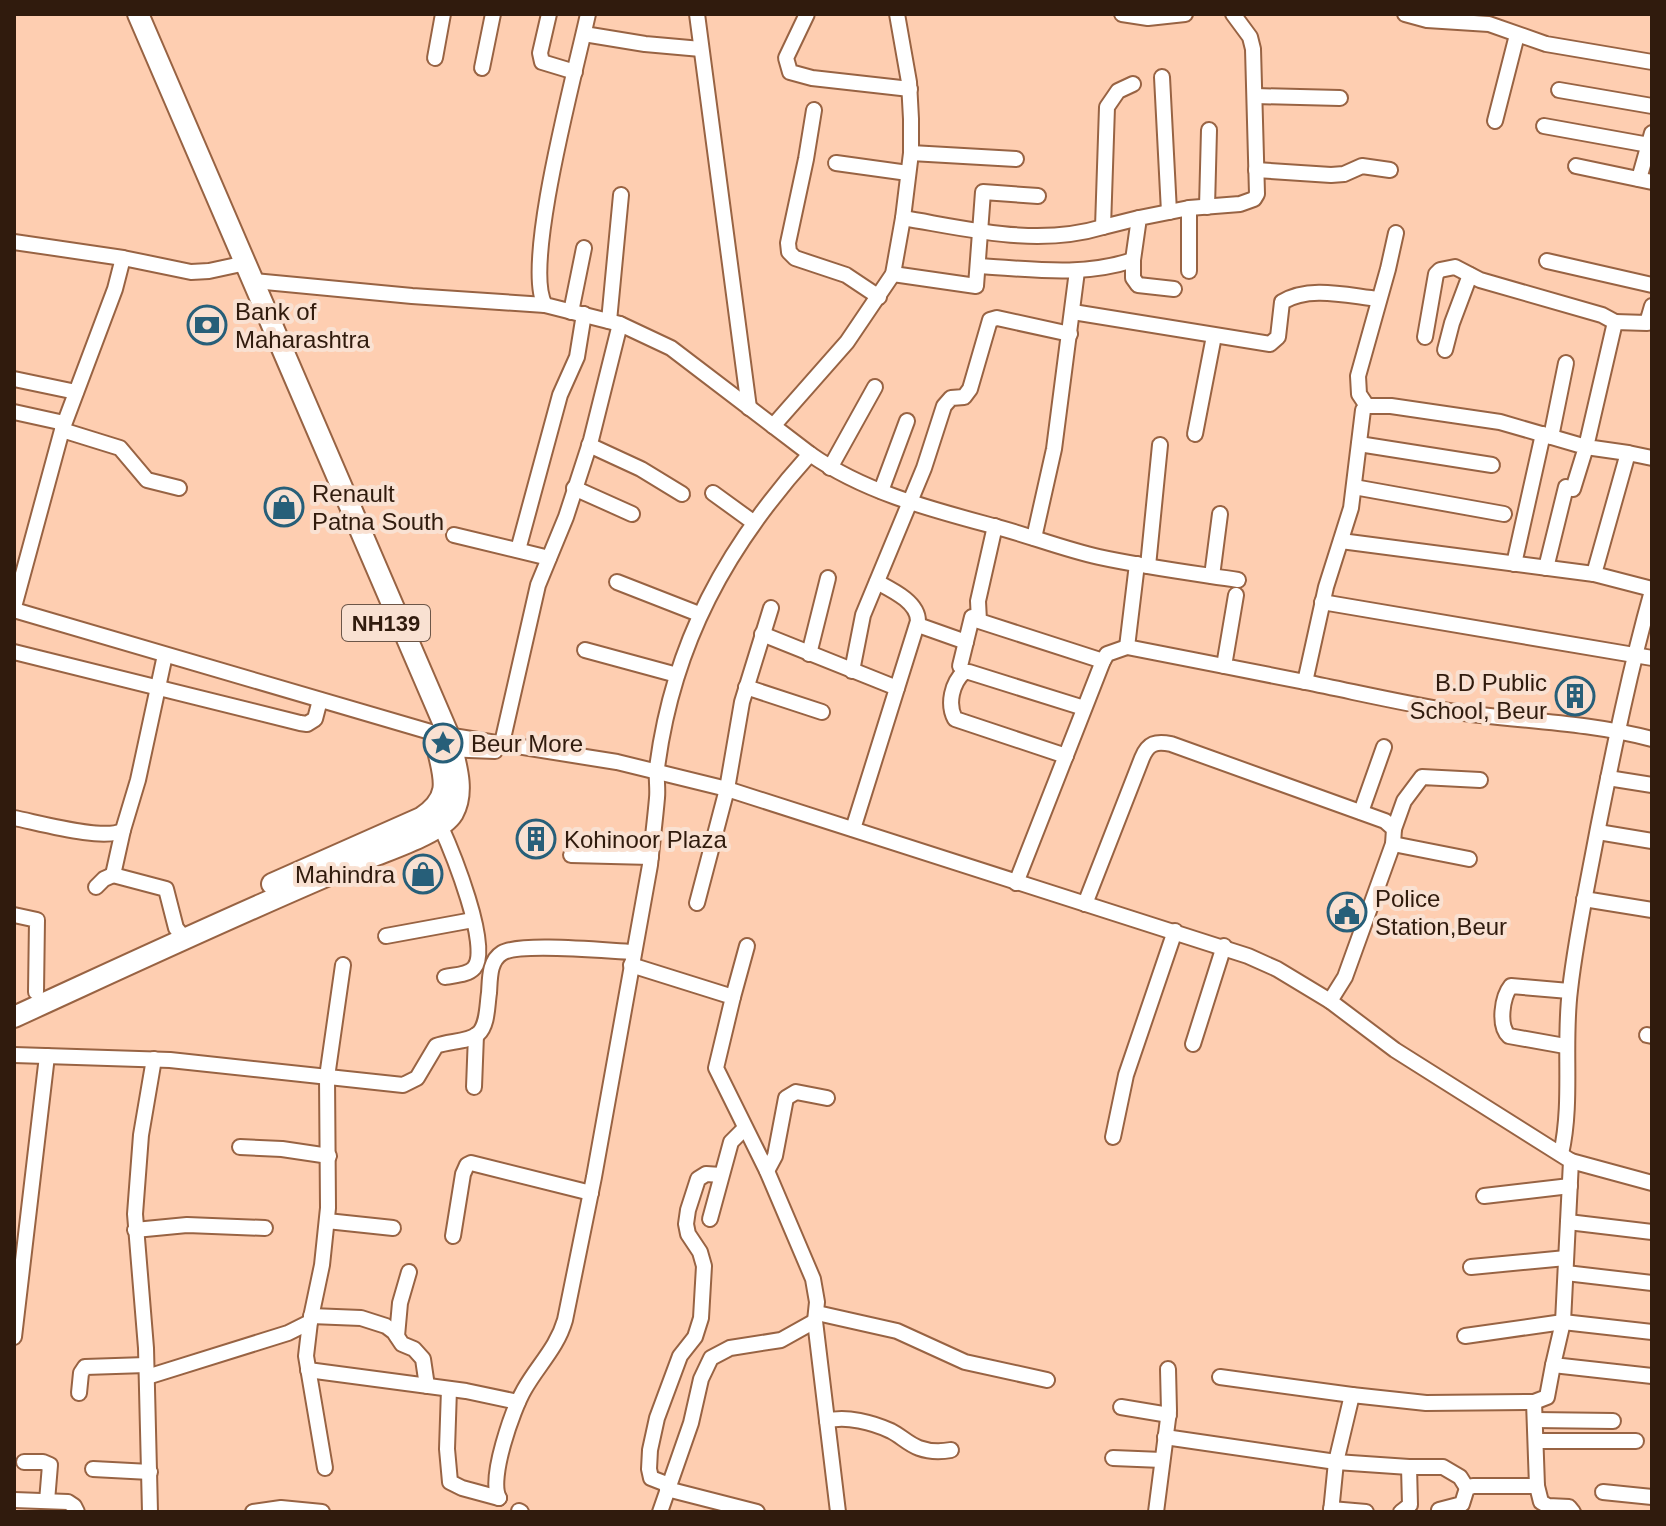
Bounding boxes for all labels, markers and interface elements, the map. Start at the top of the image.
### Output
place label: Bank of Maharashtra [235,298,370,353]
bank icon: Bank of Maharashtra [186,304,228,346]
place label: Renault Patna South [312,480,444,535]
shop icon: Renault Patna South [263,486,305,528]
road number: NH139 [342,605,430,641]
place label: B.D Public School, Beur [1410,669,1547,724]
building icon: B.D Public School, Beur [1554,675,1596,717]
place icon: Beur More [422,722,464,764]
place label: Beur More [471,730,583,757]
building icon: Kohinoor Plaza [515,818,557,860]
place label: Kohinoor Plaza [564,826,727,853]
shop icon: Mahindra [402,853,444,895]
place label: Mahindra [295,861,396,888]
place label: Police Station,Beur [1375,885,1507,940]
public building icon: Police Station,Beur [1326,891,1368,933]

